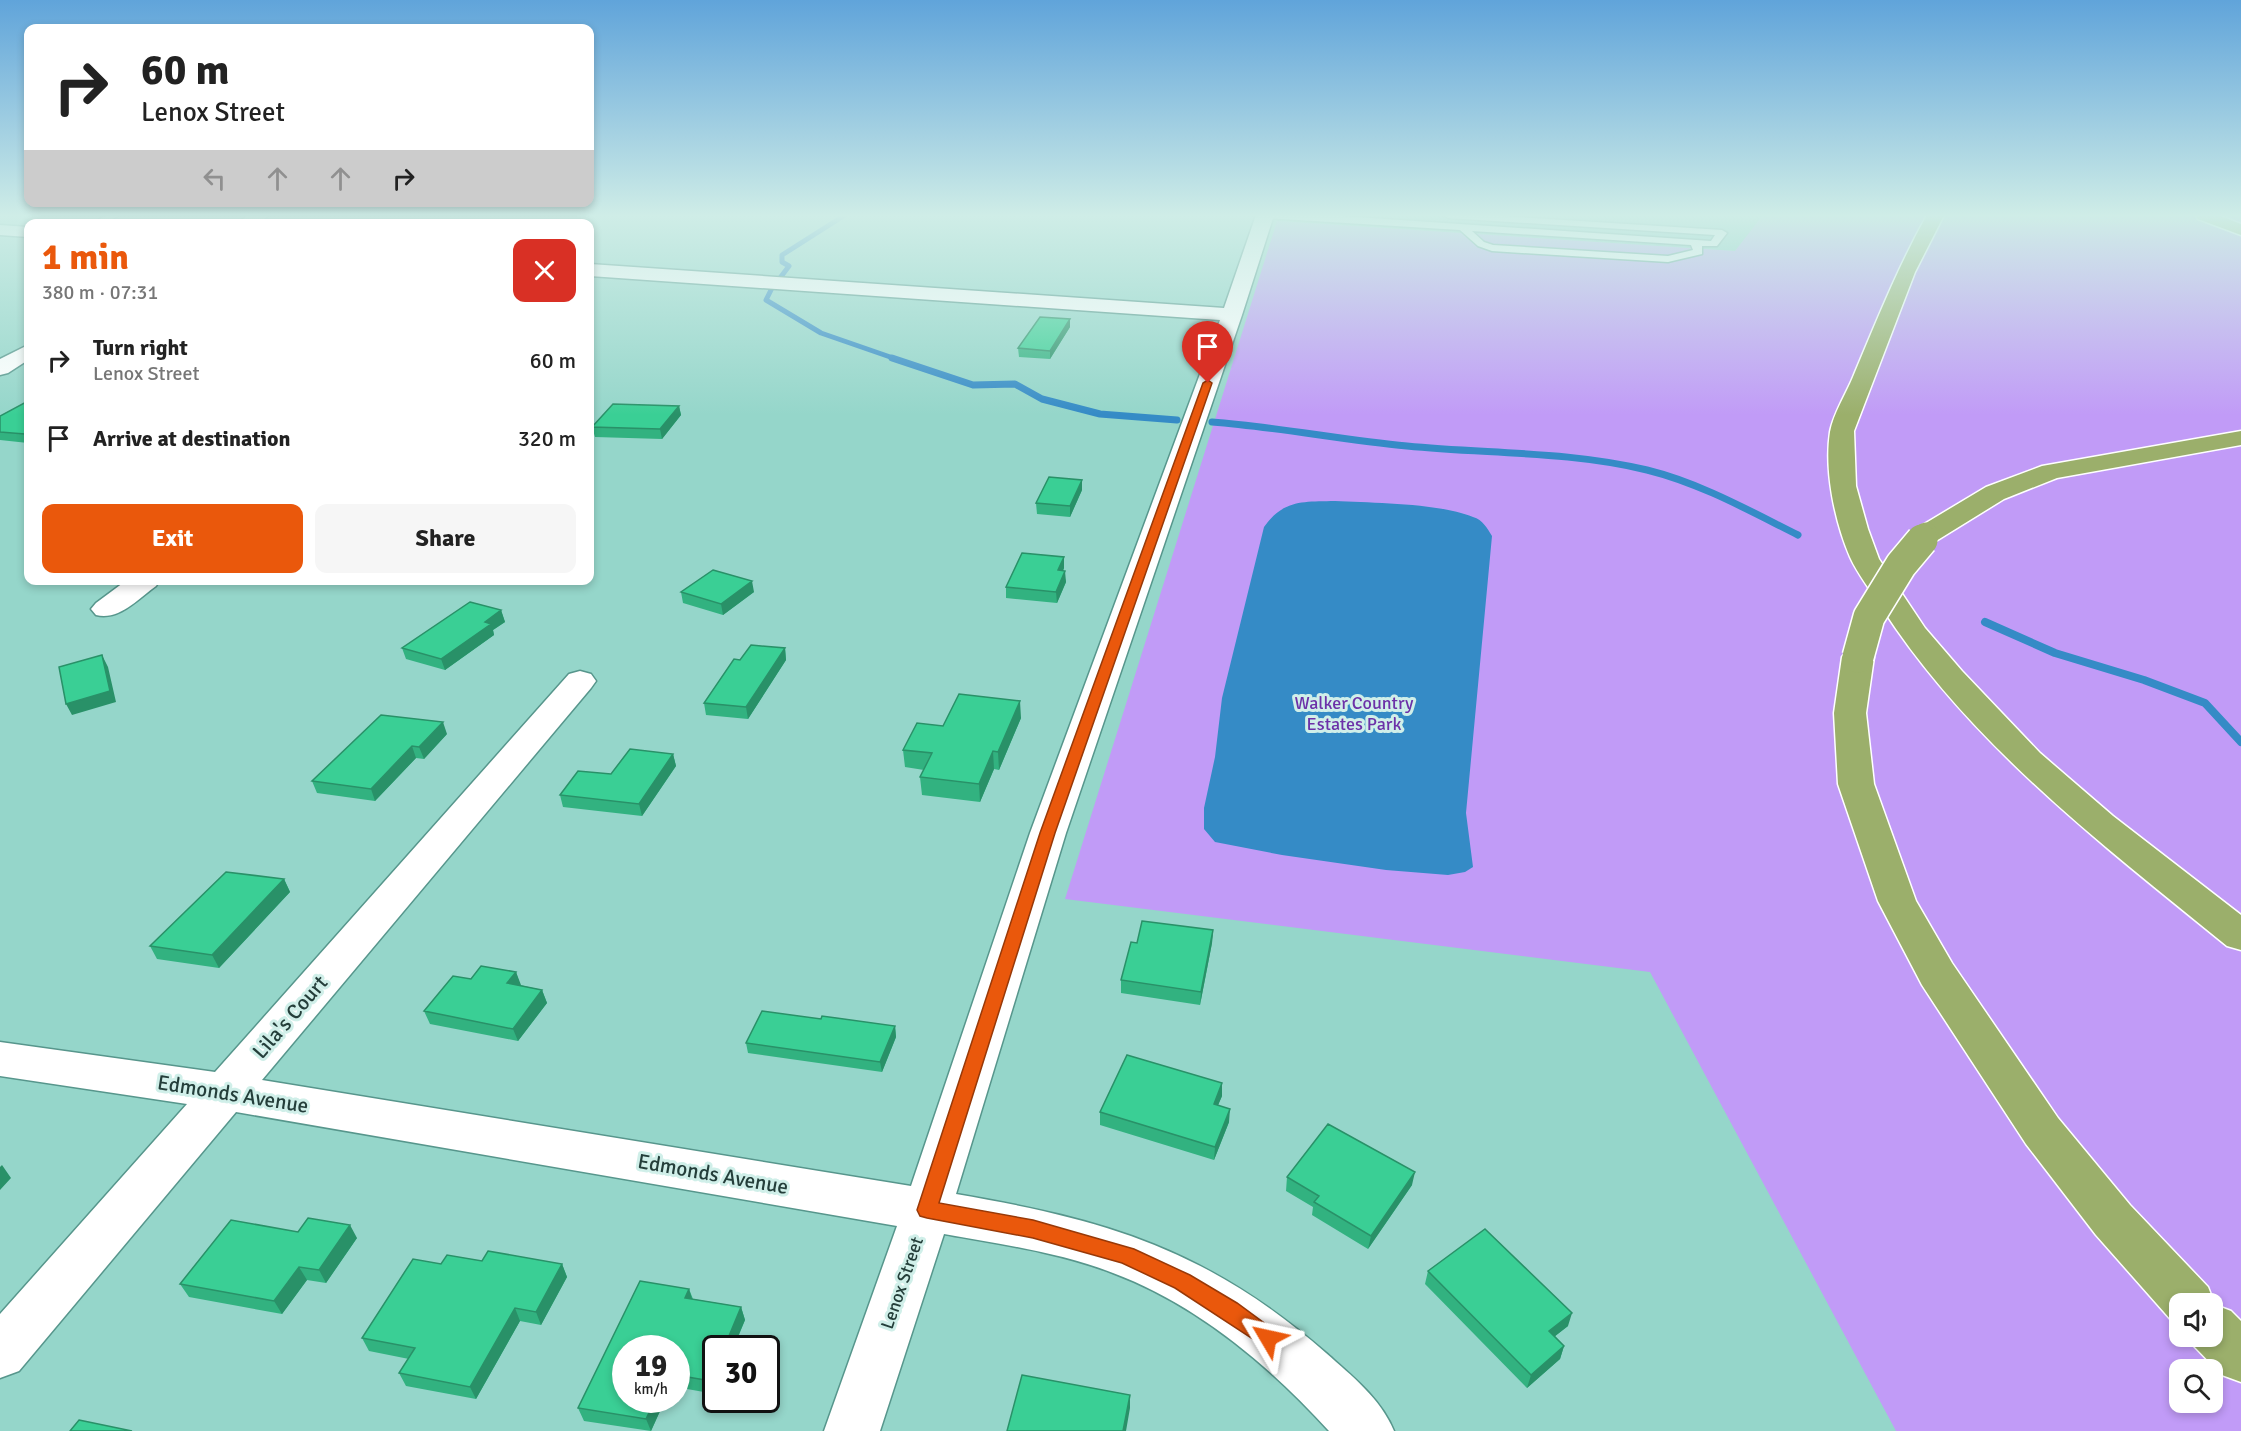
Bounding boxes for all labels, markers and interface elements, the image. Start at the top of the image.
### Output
text: 60 m [141,45,230,96]
icon: right [42,48,120,126]
text: Lenox Street [141,96,285,129]
icon: left [198,162,231,195]
icon: ahead [261,162,294,195]
icon: ahead [324,162,357,195]
icon: right [387,162,420,195]
text: 1 min [42,235,129,280]
button: close [513,239,576,302]
text: 380 m · 07:31 [42,280,158,305]
pin [1182,321,1233,383]
icon: arrive [1191,330,1224,363]
text: Turn right [93,334,188,361]
icon: right [42,344,75,377]
text: 60 m [530,347,576,374]
text: Lenox Street [93,361,200,386]
icon: arrive [42,422,75,455]
text: Arrive at destination [93,425,290,452]
text: 320 m [518,425,576,452]
button: Exit [42,504,303,573]
button: Share [315,504,576,573]
park label: Walker Country Estates Park [1295,692,1414,735]
street label: Lila's Court [247,970,333,1064]
street label: Edmonds Avenue [156,1069,310,1119]
street label: Edmonds Avenue [636,1148,790,1200]
street label: Lenox Street [876,1234,928,1332]
map controls [2169,1293,2223,1413]
button: sound [2169,1293,2223,1347]
position arrow [1236,1306,1300,1370]
speed limit sign: 30 [702,1335,780,1413]
text: 19 [635,1348,667,1385]
button: search [2169,1359,2223,1413]
text: km/h [634,1380,668,1398]

